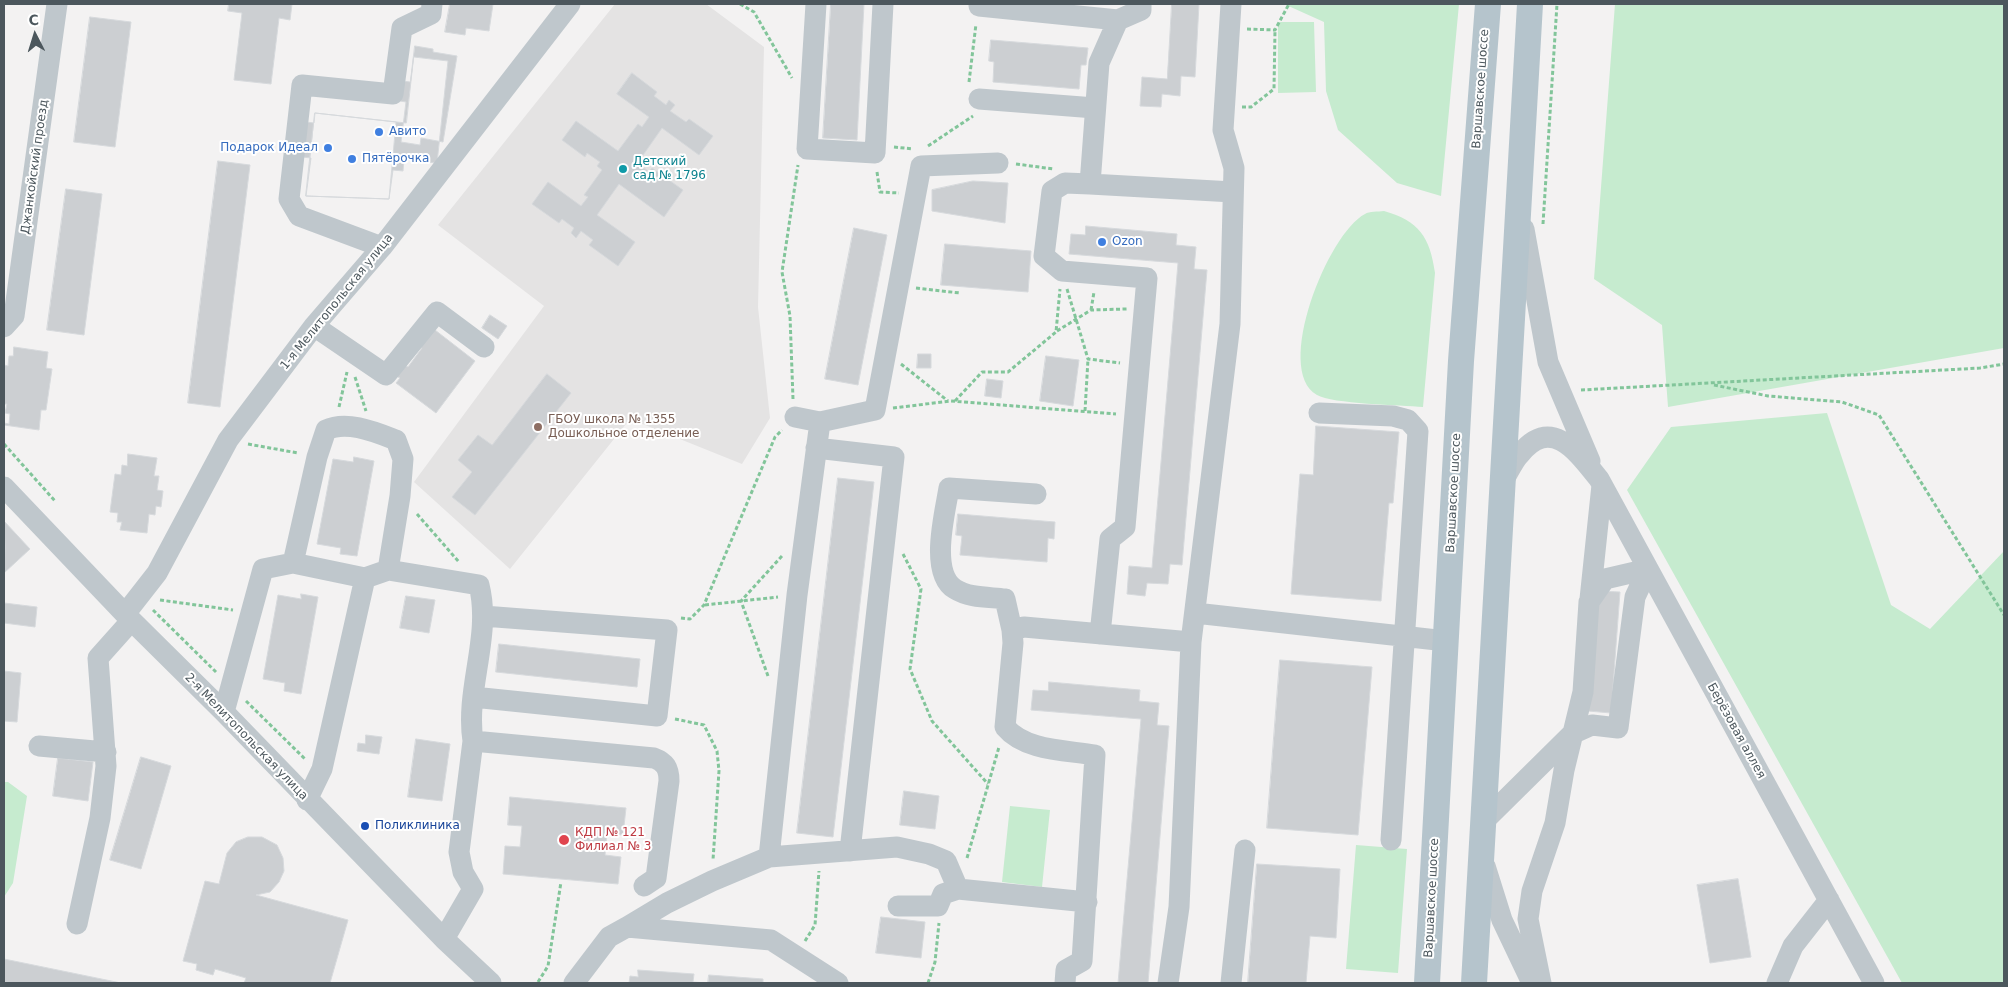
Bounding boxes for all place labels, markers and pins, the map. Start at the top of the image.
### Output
place label: Авито [389,125,426,139]
marker: Авито [373,126,385,138]
place label: Подарок Идеал [220,141,318,155]
marker: Подарок Идеал [322,142,334,154]
place label: Пятёрочка [362,152,429,166]
marker: Пятёрочка [346,153,358,165]
place label: Детский сад № 1796 [633,155,706,183]
marker: Детский сад № 1796 [617,163,629,175]
place label: Ozon [1112,235,1143,249]
marker: Ozon [1096,236,1108,248]
place label: ГБОУ школа № 1355 Дошкольное отделение [548,413,700,441]
marker: ГБОУ школа № 1355 Дошкольное отделение [532,421,544,433]
place label: Поликлиника [375,819,460,833]
marker: Поликлиника [359,820,371,832]
place label: КДП № 121 Филиал № 3 [575,826,651,854]
marker: КДП № 121 Филиал № 3 [557,833,571,847]

